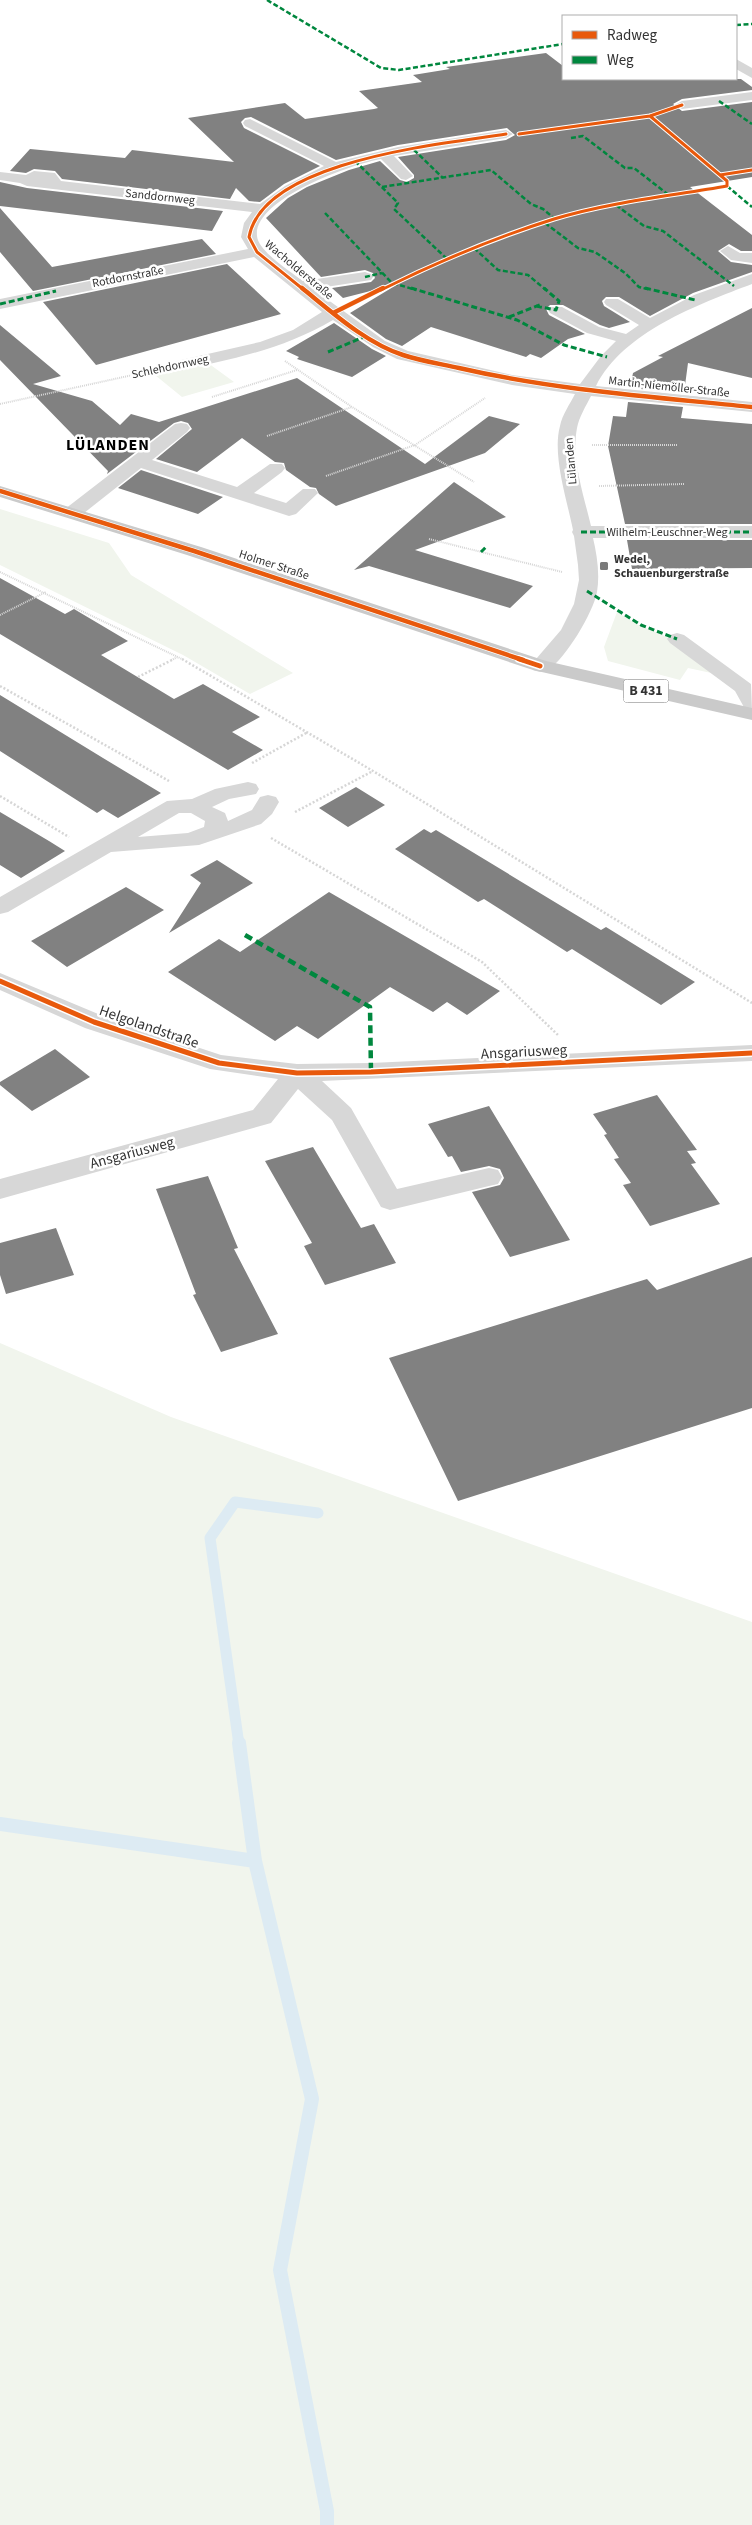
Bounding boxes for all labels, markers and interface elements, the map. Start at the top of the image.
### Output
legend [562,15,737,80]
text: Radweg [607,25,657,46]
text: Weg [607,50,634,71]
street label: Sanddornweg [124,185,196,209]
street label: Wacholderstraße [261,236,337,304]
street label: Rotdornstraße [91,262,165,292]
street label: Schlehdornweg [130,351,210,383]
street label: Martin-Niemöller-Straße [608,372,731,402]
district label: LÜLANDEN [66,434,150,456]
street label: Lülanden [560,437,582,485]
street label: Wilhelm-Leuschner-Weg [606,524,728,541]
street label: Holmer Straße [237,546,311,584]
place label: Wedel, Schauenburgerstraße [614,551,729,582]
marker: Wedel, Schauenburgerstraße [598,560,610,572]
road number: B 431 [624,679,668,702]
street label: Helgolandstraße [96,1000,202,1054]
street label: Ansgariusweg [480,1039,568,1065]
street label: Ansgariusweg [88,1132,177,1174]

